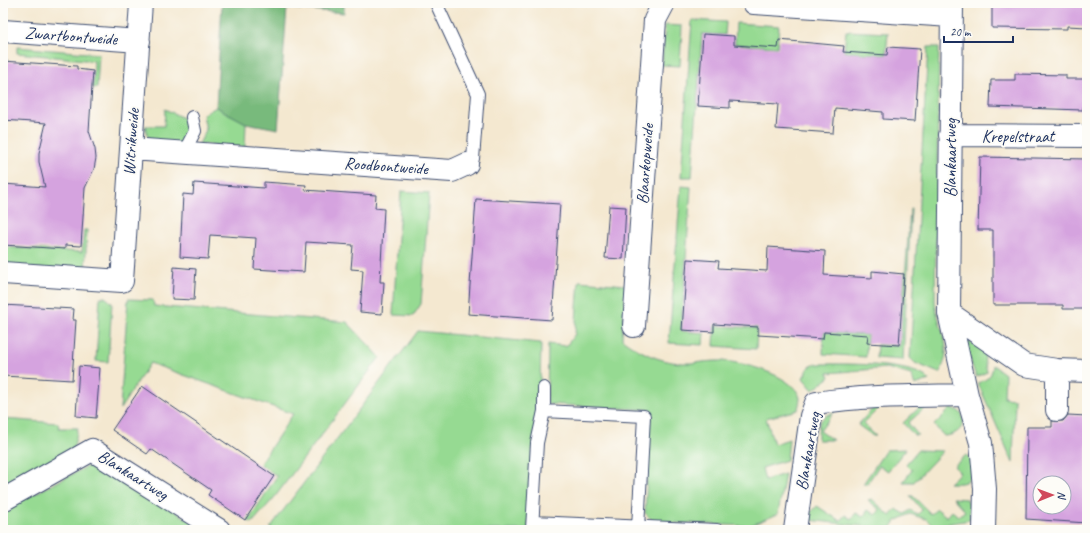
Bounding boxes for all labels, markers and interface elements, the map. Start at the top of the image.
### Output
scale bar [944,18,1013,44]
street label: Zwartbontweide [24,22,119,50]
text: 20 m [950,24,972,40]
street label: Witrikweide [118,107,144,176]
street label: Blankaartweg [940,118,961,198]
street label: Blaarkopweide [632,122,658,205]
street label: Krepelstraat [982,126,1057,147]
street label: Roodbontweide [343,153,430,180]
street label: Blankaartweg [791,409,825,492]
street label: Blankaartweg [94,445,173,505]
north arrow [1032,475,1072,515]
text: N [1055,491,1069,501]

